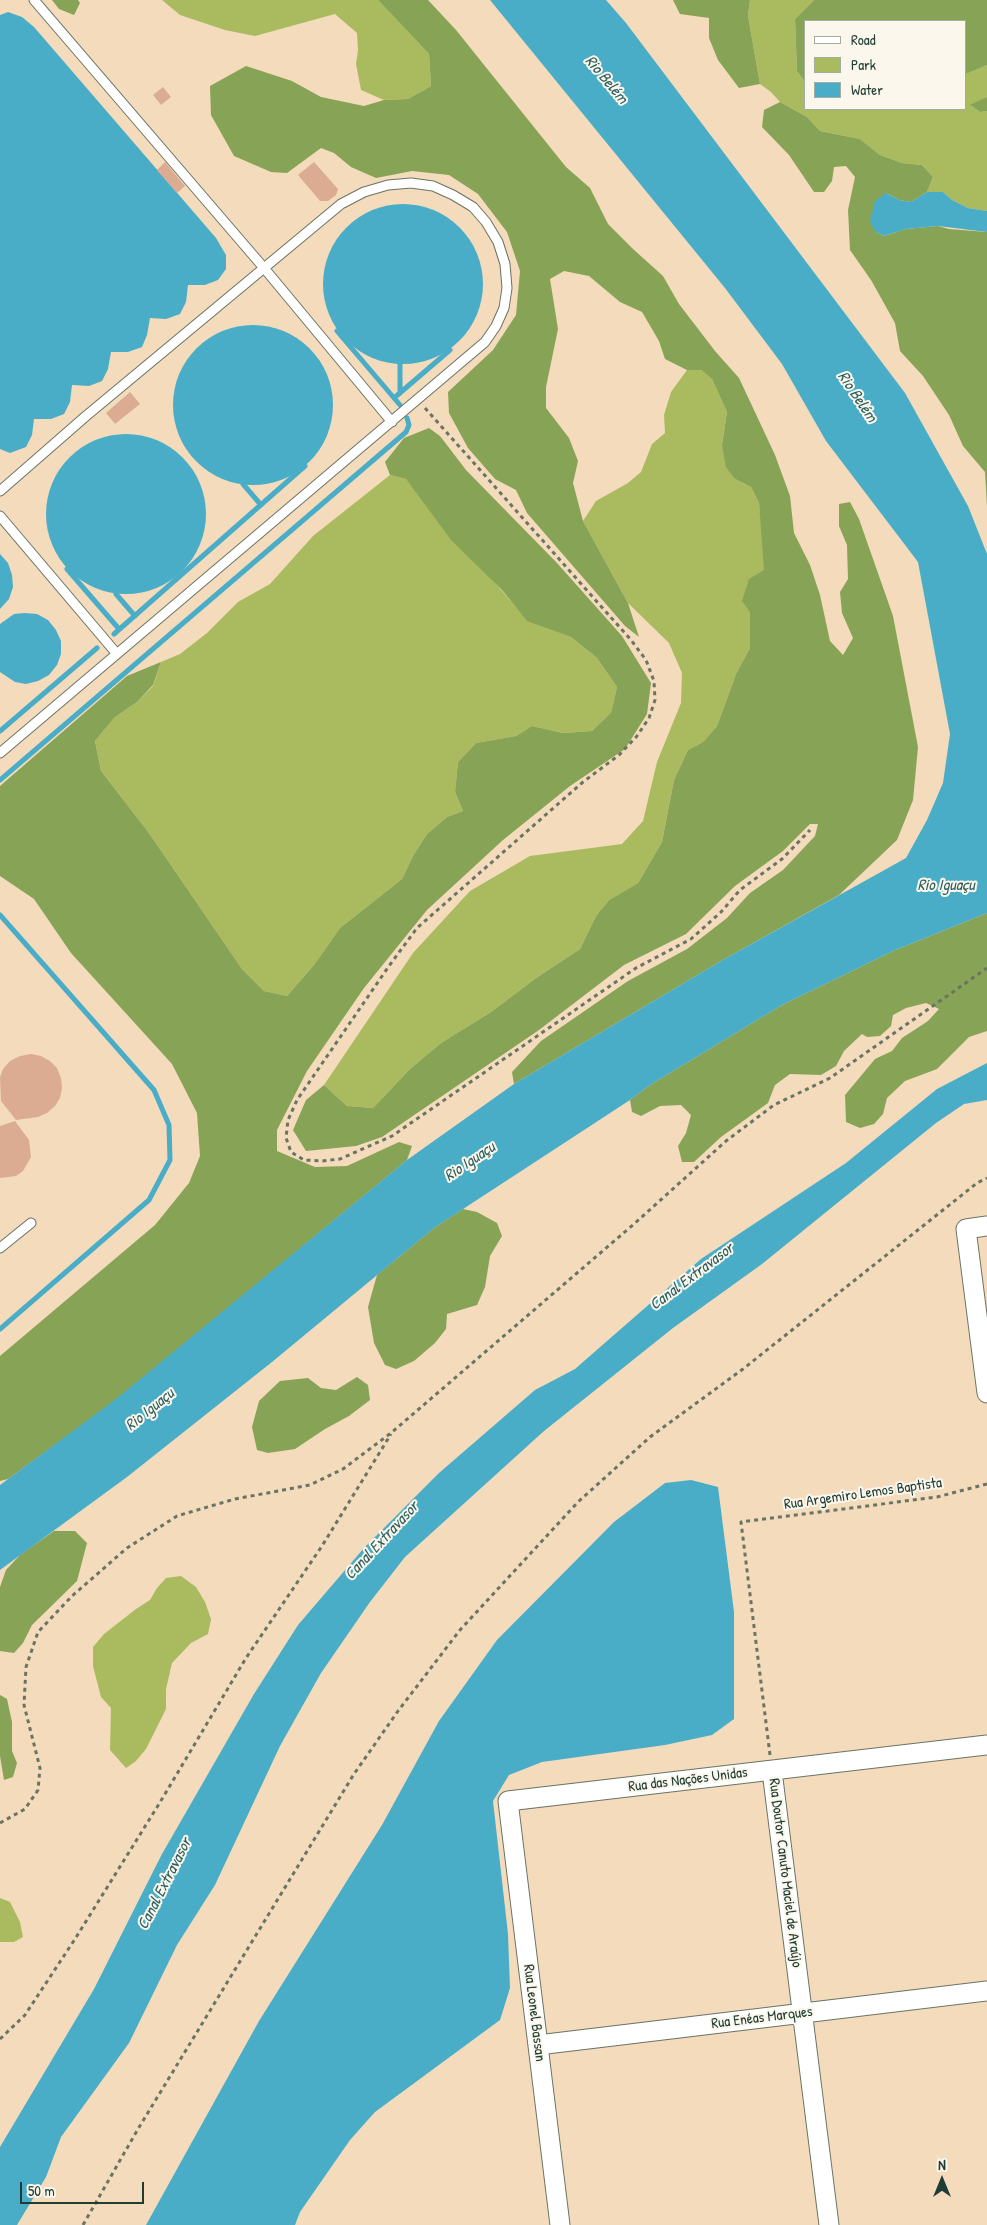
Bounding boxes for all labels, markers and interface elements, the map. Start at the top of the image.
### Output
legend [804,20,967,110]
text: Road [851,29,876,50]
water label: Rio Belém [580,52,632,108]
text: Park [851,54,876,75]
text: Water [851,79,883,100]
water label: Rio Belém [833,368,881,426]
water label: Rio Iguaçu [917,876,975,896]
water label: Rio Iguaçu [441,1138,499,1186]
water label: Canal Extravasor [646,1239,738,1315]
water label: Rio Iguaçu [122,1385,178,1435]
street label: Rua Argemiro Lemos Baptista [783,1474,943,1514]
water label: Canal Extravasor [341,1498,423,1584]
street label: Rua das Nações Unidas [627,1764,749,1796]
street label: Rua Doutor Canuto Maciel de Araújo [764,1777,806,1969]
water label: Canal Extravasor [134,1835,196,1933]
street label: Rua Leonel Bassan [519,1963,549,2063]
street label: Rua Enéas Marques [710,2003,814,2033]
north arrow [917,2155,967,2205]
text: N [938,2155,946,2174]
scale bar [22,2172,146,2204]
text: 50 m [28,2180,55,2201]

